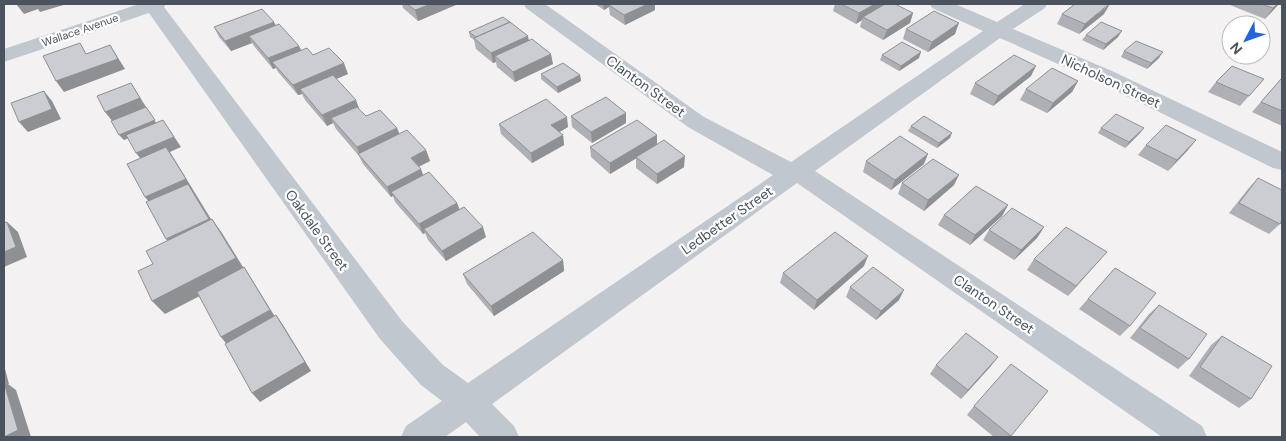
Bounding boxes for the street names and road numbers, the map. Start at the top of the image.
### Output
street label: Wallace Avenue [40,10,120,50]
street label: Nicholson Street [1059,50,1163,112]
street label: Clanton Street [603,51,689,121]
street label: Ledbetter Street [678,182,776,258]
street label: Oakdale Street [282,186,352,274]
street label: Clanton Street [950,270,1038,338]

